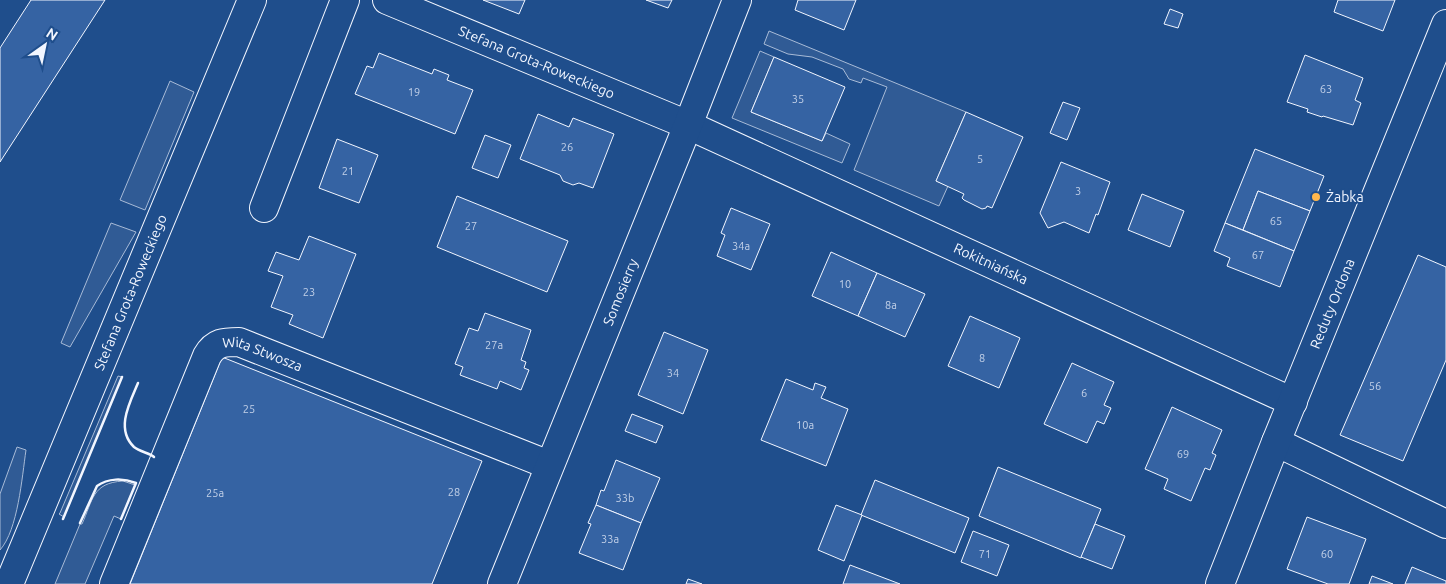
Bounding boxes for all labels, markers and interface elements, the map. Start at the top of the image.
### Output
north arrow [20,20,70,70]
street label: Stefana Grota-Roweckiego [456,23,617,102]
text: N [43,25,61,44]
house number: 63 [1320,83,1332,95]
house number: 19 [408,86,420,98]
house number: 35 [792,93,804,105]
house number: 26 [561,141,573,153]
house number: 5 [977,153,983,165]
house number: 21 [342,165,354,177]
house number: 3 [1075,185,1081,197]
place label: Żabka [1326,189,1364,205]
marker: Żabka [1310,191,1322,203]
street label: Stefana Grota-Roweckiego [91,212,170,373]
house number: 65 [1270,215,1282,227]
house number: 27 [465,220,477,232]
house number: 34a [732,240,750,252]
street label: Rokitniańska [951,240,1030,288]
house number: 67 [1252,249,1264,261]
street label: Somosierry [600,256,641,328]
street label: Reduty Ordona [1307,256,1358,351]
house number: 10 [839,278,851,290]
house number: 23 [303,286,315,298]
house number: 8a [885,299,897,311]
street label: Wita Stwosza [222,334,305,374]
house number: 27a [485,339,503,351]
house number: 8 [979,352,985,364]
house number: 34 [667,367,679,379]
house number: 56 [1369,380,1381,392]
house number: 6 [1081,387,1087,399]
house number: 25 [243,403,255,415]
house number: 10a [796,419,814,431]
house number: 69 [1177,448,1189,460]
house number: 28 [448,486,460,498]
house number: 25a [206,487,224,499]
house number: 33b [616,492,634,504]
house number: 33a [601,533,619,545]
house number: 71 [979,548,991,560]
house number: 60 [1321,548,1333,560]

